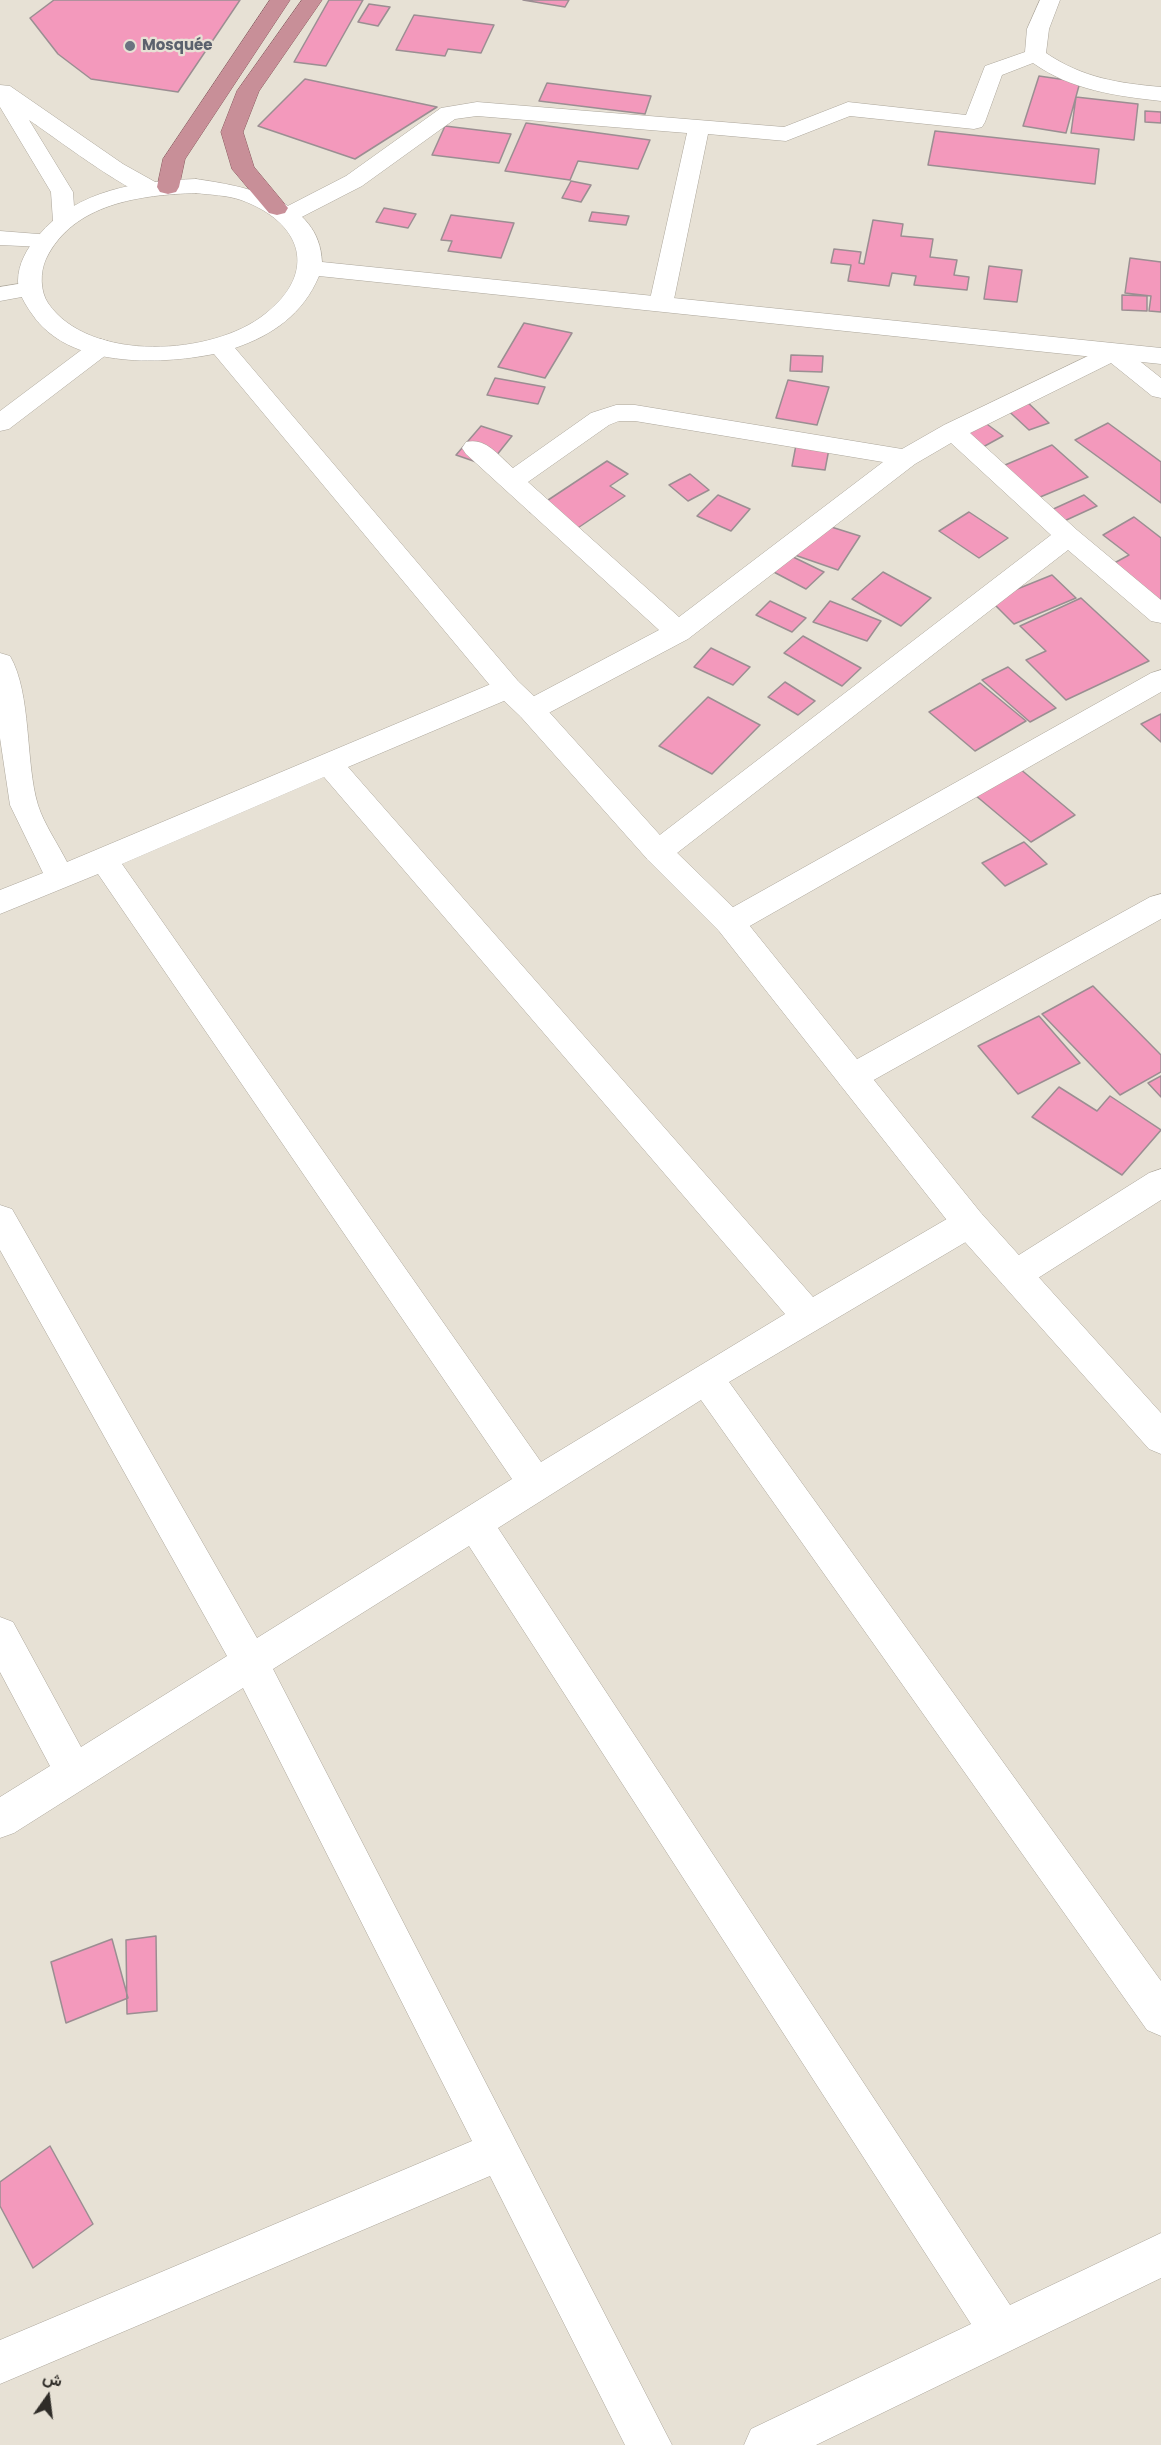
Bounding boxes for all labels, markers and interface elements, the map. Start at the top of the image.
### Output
place label: Mosquée [142,37,212,55]
marker: Mosquée [123,39,137,53]
text: ش [40,2366,65,2393]
north arrow [18,2367,78,2427]

